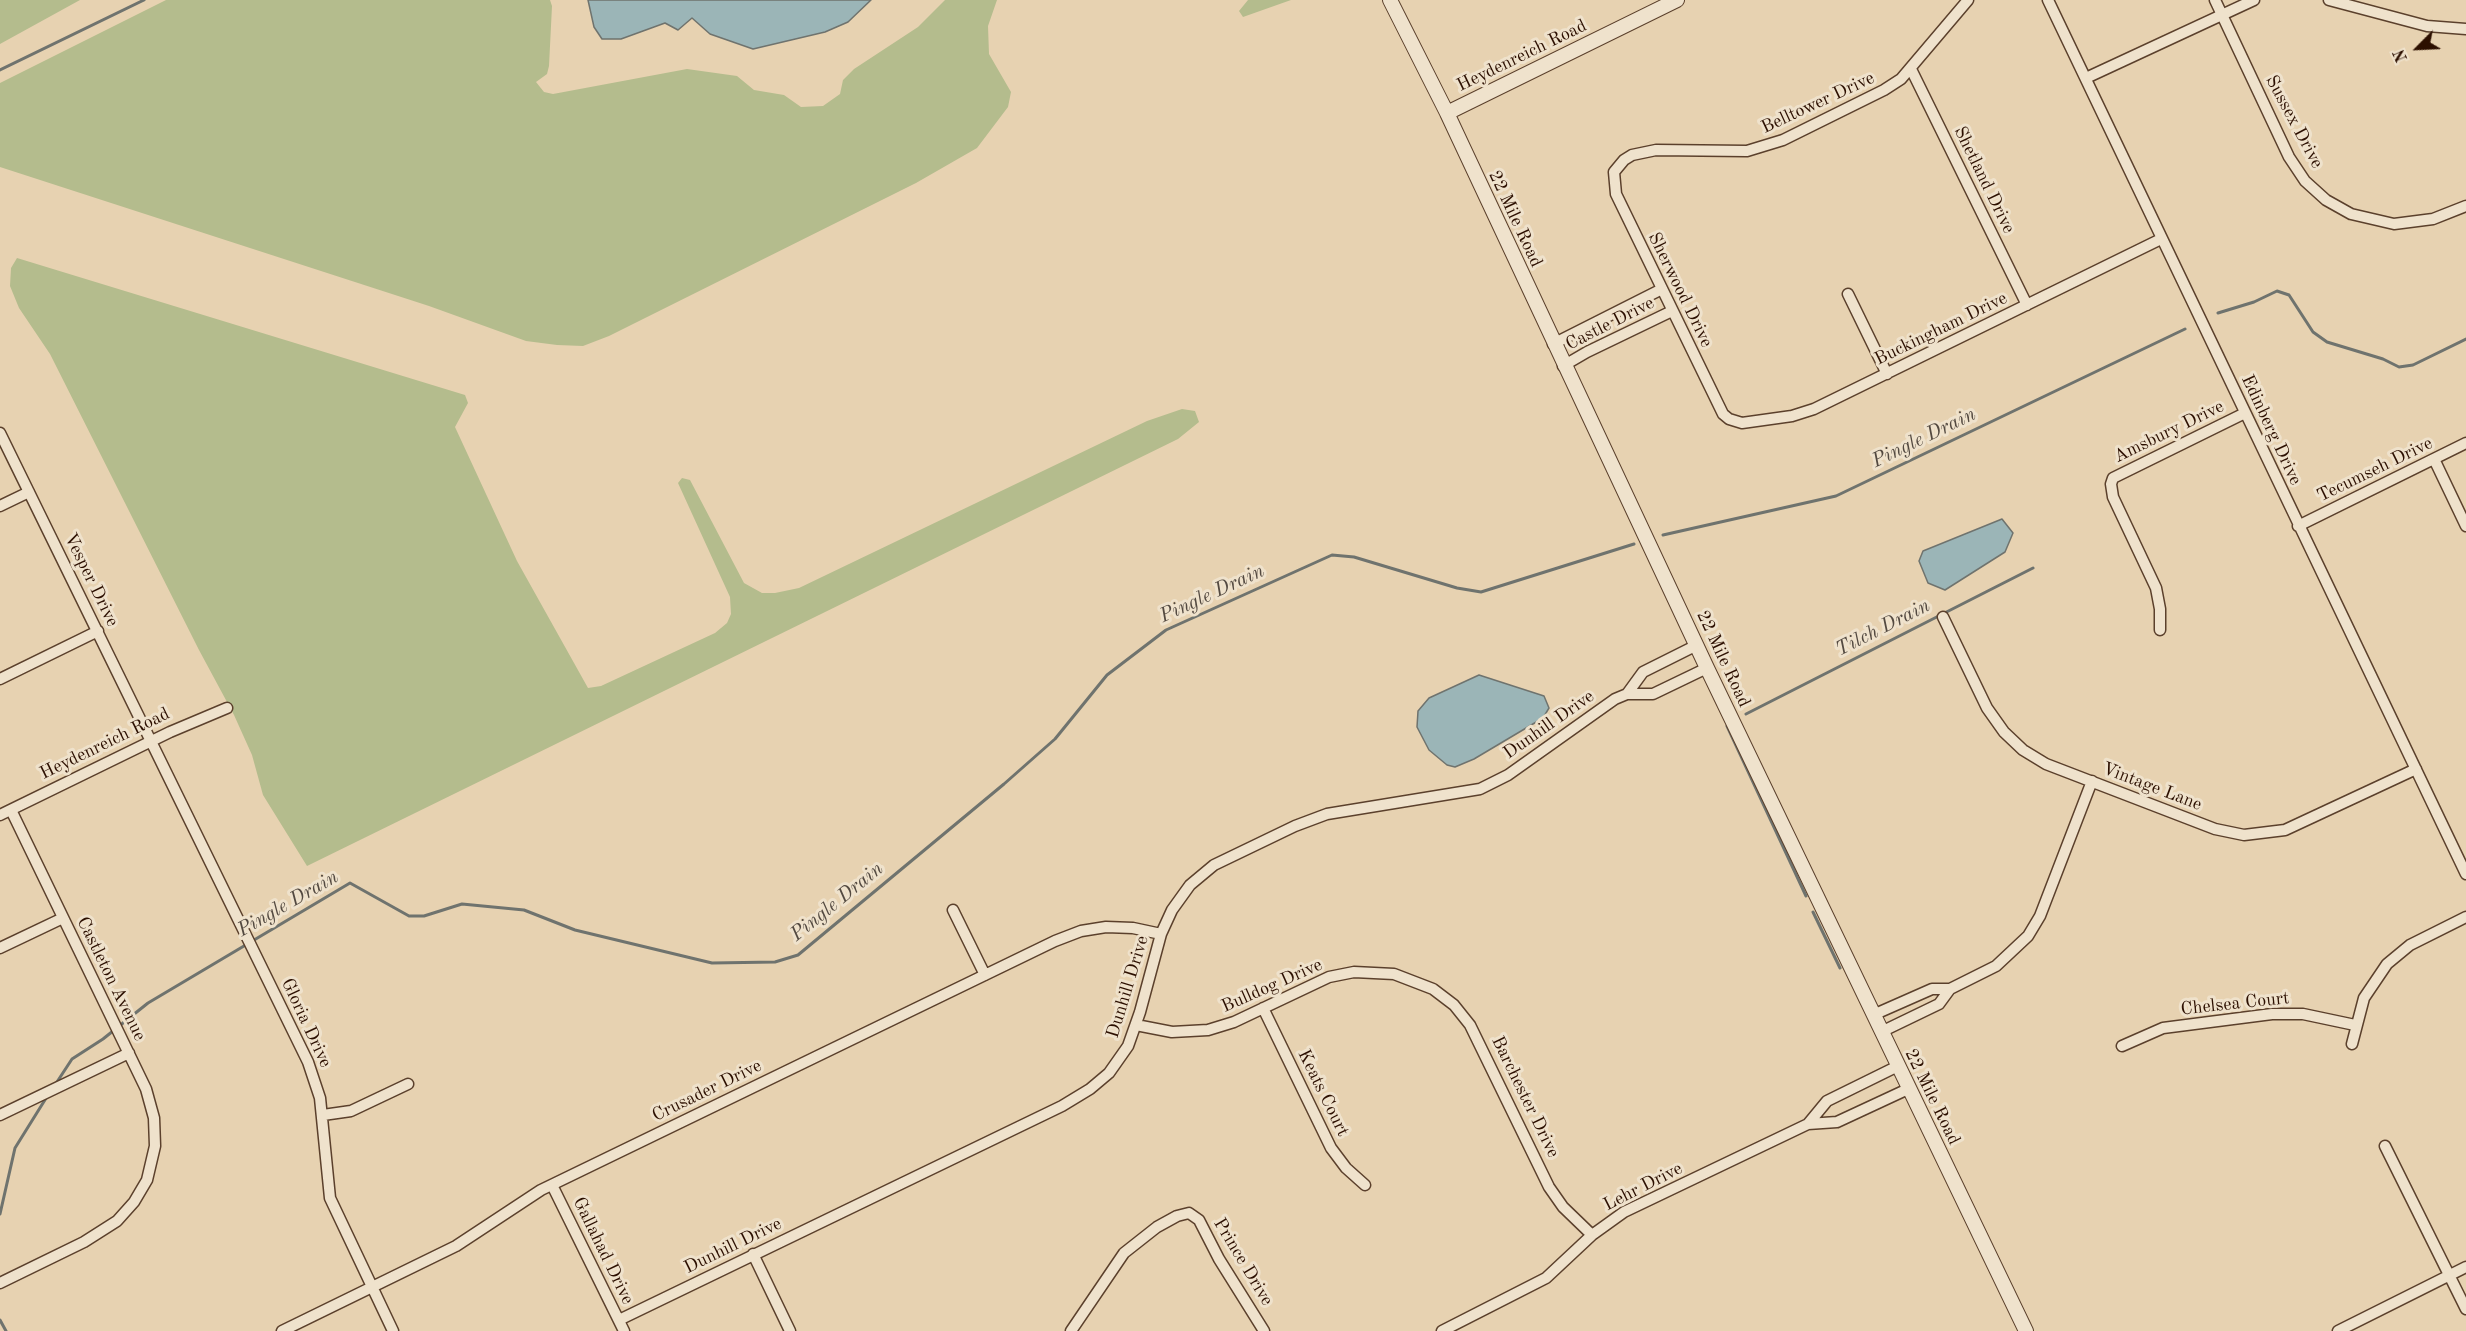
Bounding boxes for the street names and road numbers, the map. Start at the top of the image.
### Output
street label: Heydenreich Road [1454,15,1590,97]
street label: Belltower Drive [1758,67,1878,139]
street label: Sussex Drive [2260,72,2328,172]
street label: Shetland Drive [1949,123,2019,237]
street label: 22 Mile Road [1483,167,1547,271]
street label: Sherwood Drive [1643,229,1717,351]
street label: Buckingham Drive [1871,288,2011,370]
street label: Castle Drive [1562,292,1658,356]
street label: Edinberg Drive [2236,371,2306,489]
street label: Amsbury Drive [2110,396,2228,468]
street label: Tecumseh Drive [2314,433,2436,507]
street label: Vesper Drive [59,530,123,630]
street label: 22 Mile Road [1691,607,1755,711]
street label: Dunhill Drive [1499,686,1599,764]
street label: Heydenreich Road [37,703,173,785]
street label: Vintage Lane [2099,758,2205,816]
street label: Castleton Avenue [72,913,150,1045]
street label: Dunhill Drive [1102,933,1154,1041]
street label: Bulldog Drive [1218,954,1326,1018]
street label: Gloria Drive [276,975,336,1071]
street label: Chelsea Court [2180,988,2290,1020]
street label: Barchester Drive [1486,1033,1564,1161]
street label: 22 Mile Road [1899,1045,1965,1149]
street label: Keats Court [1293,1046,1353,1140]
street label: Crusader Drive [649,1055,765,1127]
street label: Lehr Drive [1600,1158,1686,1216]
street label: Gallahad Drive [568,1194,638,1308]
street label: Dunhill Drive [681,1213,785,1279]
street label: Prince Drive [1208,1214,1278,1310]

